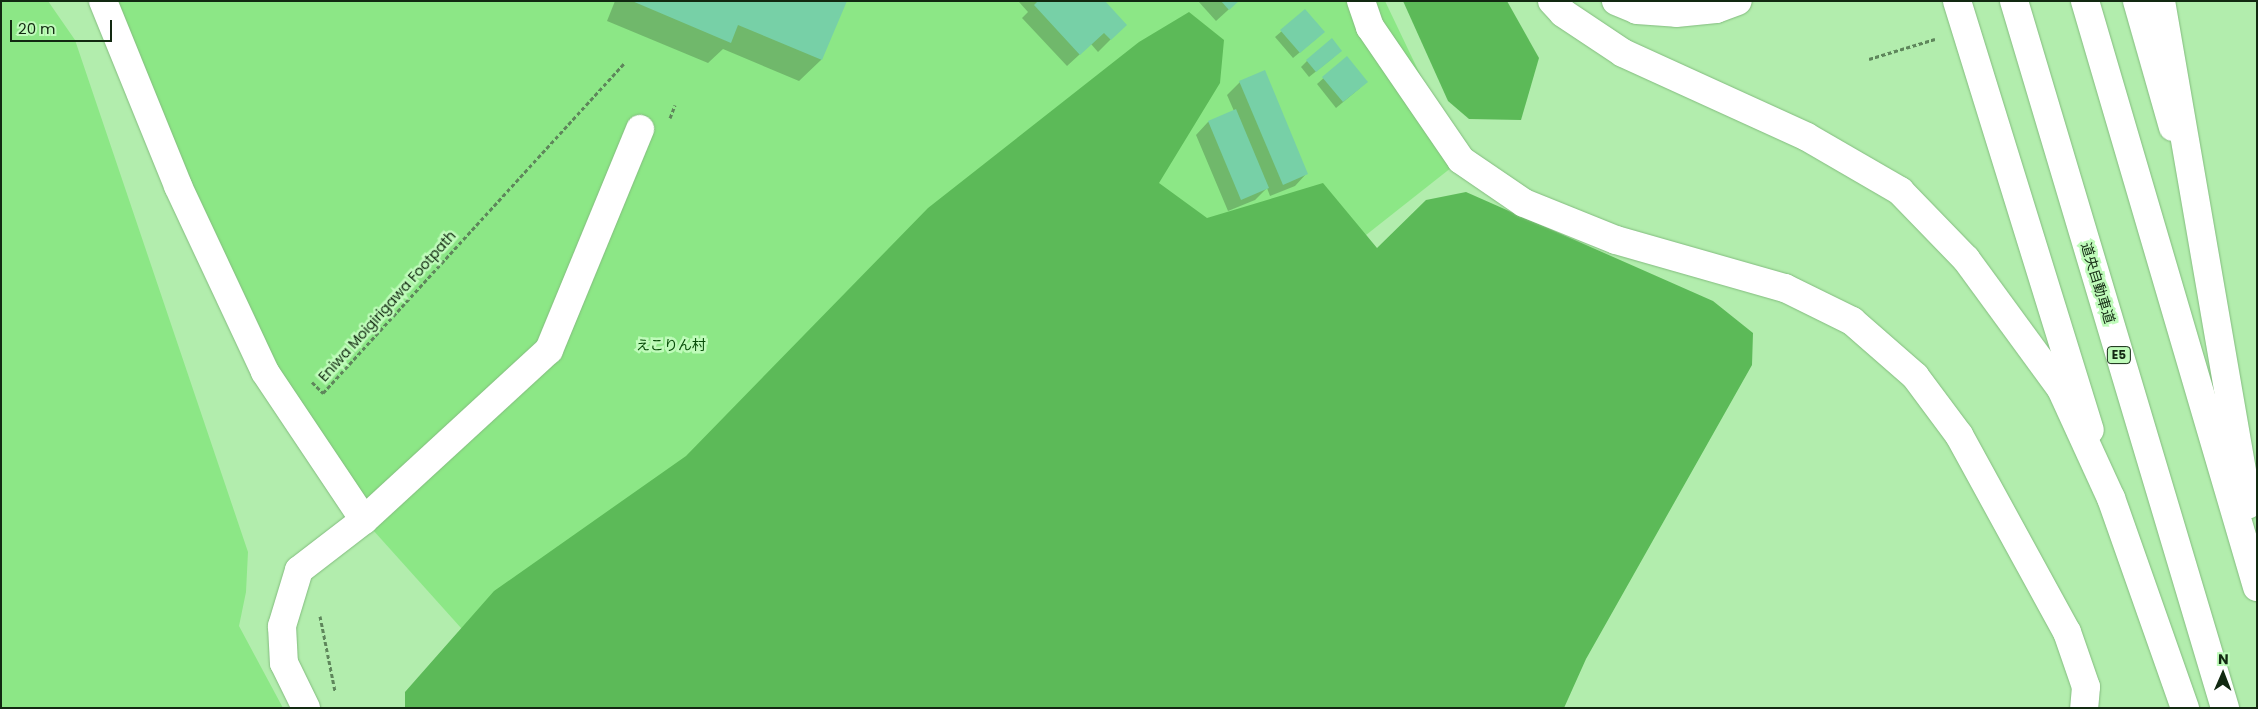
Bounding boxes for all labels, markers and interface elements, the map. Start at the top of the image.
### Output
scale bar [12,10,115,42]
text: 20 m [18,18,56,39]
street label: Eniwa Moigirigawa Footpath [315,227,459,385]
street label: 道央自動車道 [2078,240,2118,326]
park label: えこりん村 [636,337,706,353]
road number: E5 [2106,346,2132,364]
north arrow [2198,649,2248,699]
text: N [2218,649,2229,669]

